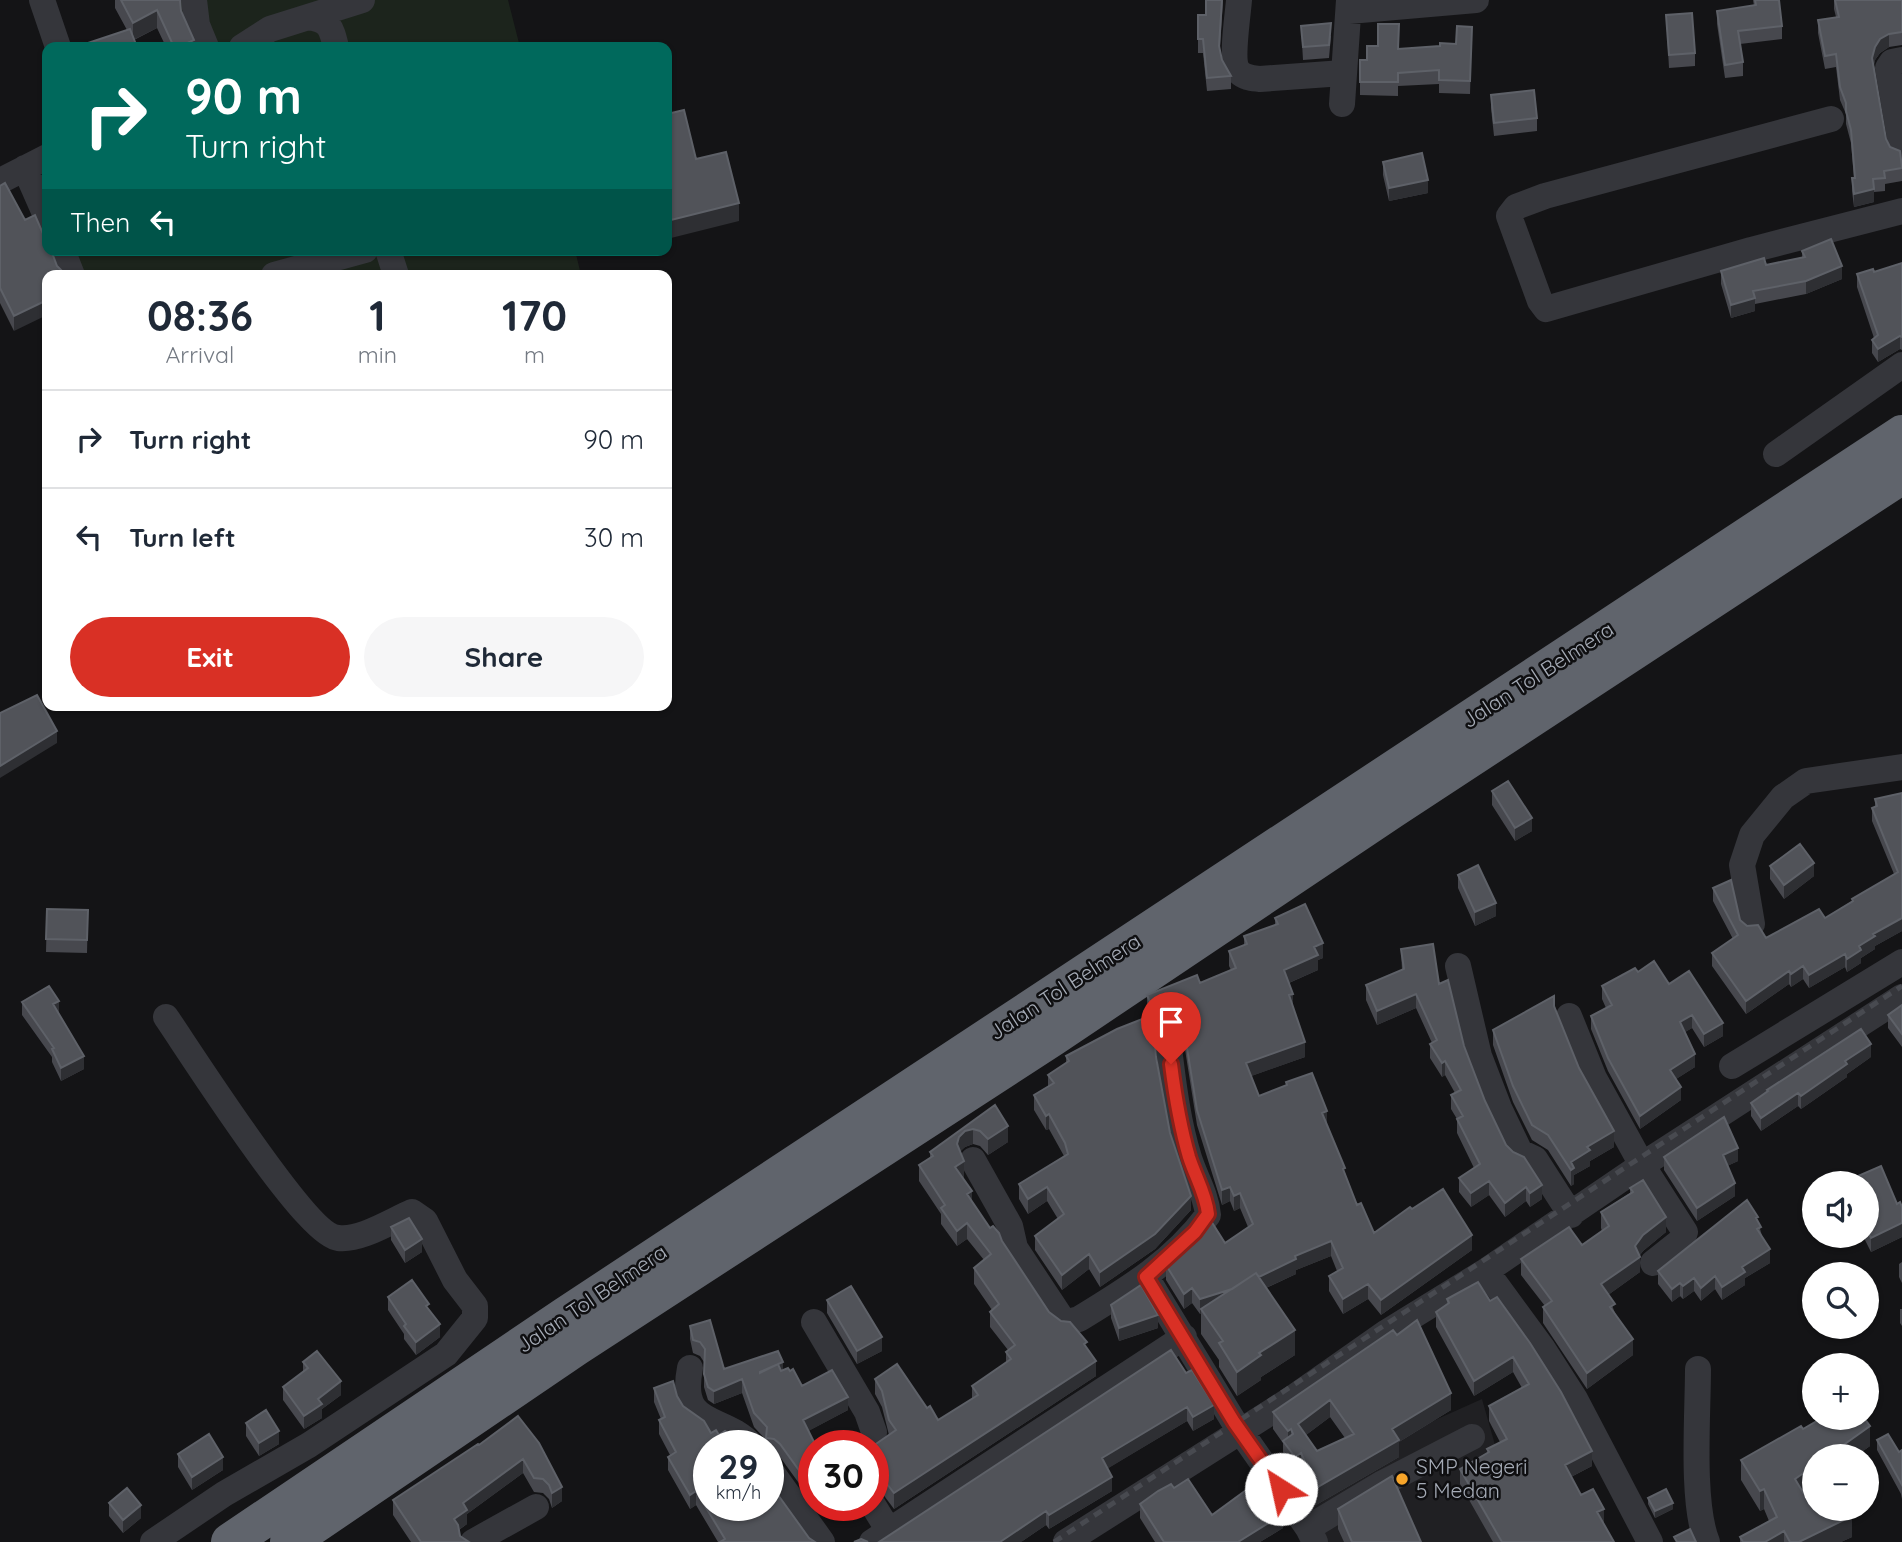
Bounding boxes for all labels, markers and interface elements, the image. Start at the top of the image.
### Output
text: 90 m [185,65,302,126]
icon: right [70,70,161,161]
text: Turn right [185,126,326,166]
icon: left [144,203,182,241]
text: Then [70,206,130,239]
text: 08:36 [147,289,253,342]
text: 1 [369,289,386,342]
text: 170 [502,289,567,342]
text: Arrival [165,340,234,369]
text: min [358,340,397,369]
text: m [524,340,545,369]
icon: right [70,420,108,458]
text: Turn right [129,423,251,456]
text: 90 m [583,423,644,456]
icon: left [70,518,108,556]
text: Turn left [129,521,236,554]
text: 30 m [584,521,644,554]
street label: Jalan Tol Belmera [1457,615,1618,733]
button: Exit [70,617,350,697]
button: Share [364,617,644,697]
street label: Jalan Tol Belmera [984,927,1145,1045]
pin [1141,992,1201,1064]
icon: arrive [1152,1003,1190,1041]
map controls [1802,1171,1879,1521]
button: sound [1802,1171,1879,1248]
street label: Jalan Tol Belmera [511,1238,671,1358]
button: search [1802,1262,1879,1339]
button: + [1802,1353,1879,1430]
speed limit sign: 30 [798,1430,889,1521]
text: 29 [719,1444,758,1488]
button: − [1802,1444,1879,1521]
position arrow [1244,1452,1318,1526]
place label: SMP Negeri 5 Medan [1416,1453,1528,1503]
marker: SMP Negeri 5 Medan [1394,1471,1410,1487]
text: km/h [716,1481,761,1504]

